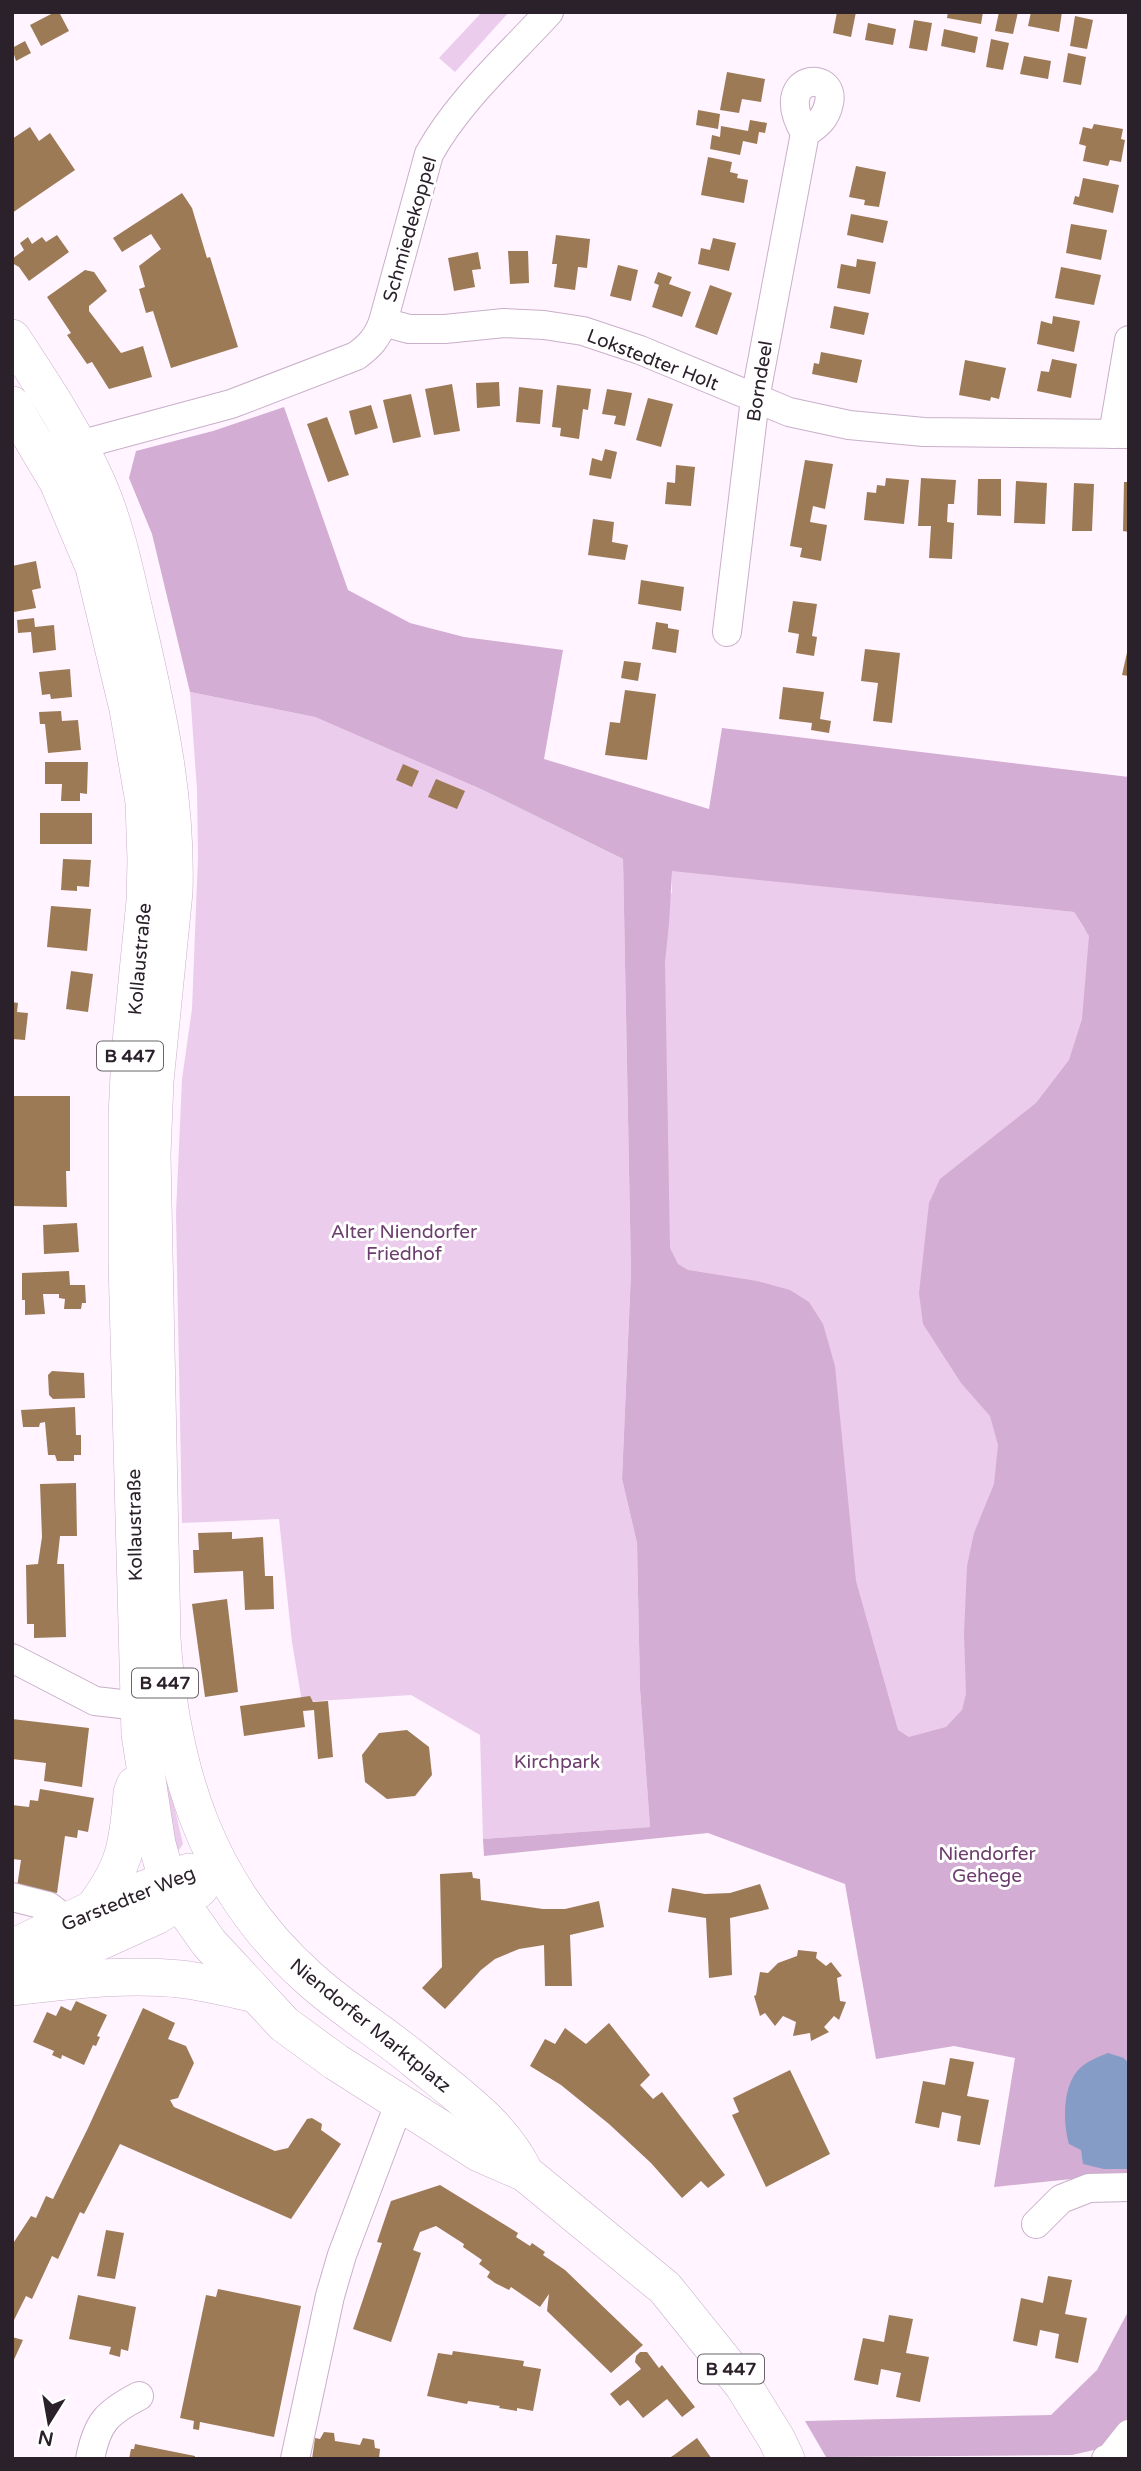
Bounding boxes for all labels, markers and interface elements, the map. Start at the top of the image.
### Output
street label: Schmiedekoppel [379,154,441,305]
street label: Lokstedter Holt [584,325,722,395]
street label: Borndeel [743,339,777,423]
street label: Kollaustraße [124,902,156,1016]
road number: B 447 [97,1042,163,1070]
park label: Alter Niendorfer Friedhof [331,1221,478,1265]
street label: Kollaustraße [123,1469,147,1581]
road number: B 447 [132,1668,198,1698]
park label: Kirchpark [514,1751,600,1773]
park label: Niendorfer Gehege [938,1843,1037,1887]
street label: Garstedter Weg [58,1862,199,1936]
street label: Niendorfer Marktplatz [286,1954,455,2097]
road number: B 447 [698,2354,764,2384]
north arrow [14,2387,84,2457]
text: N [36,2425,56,2450]

